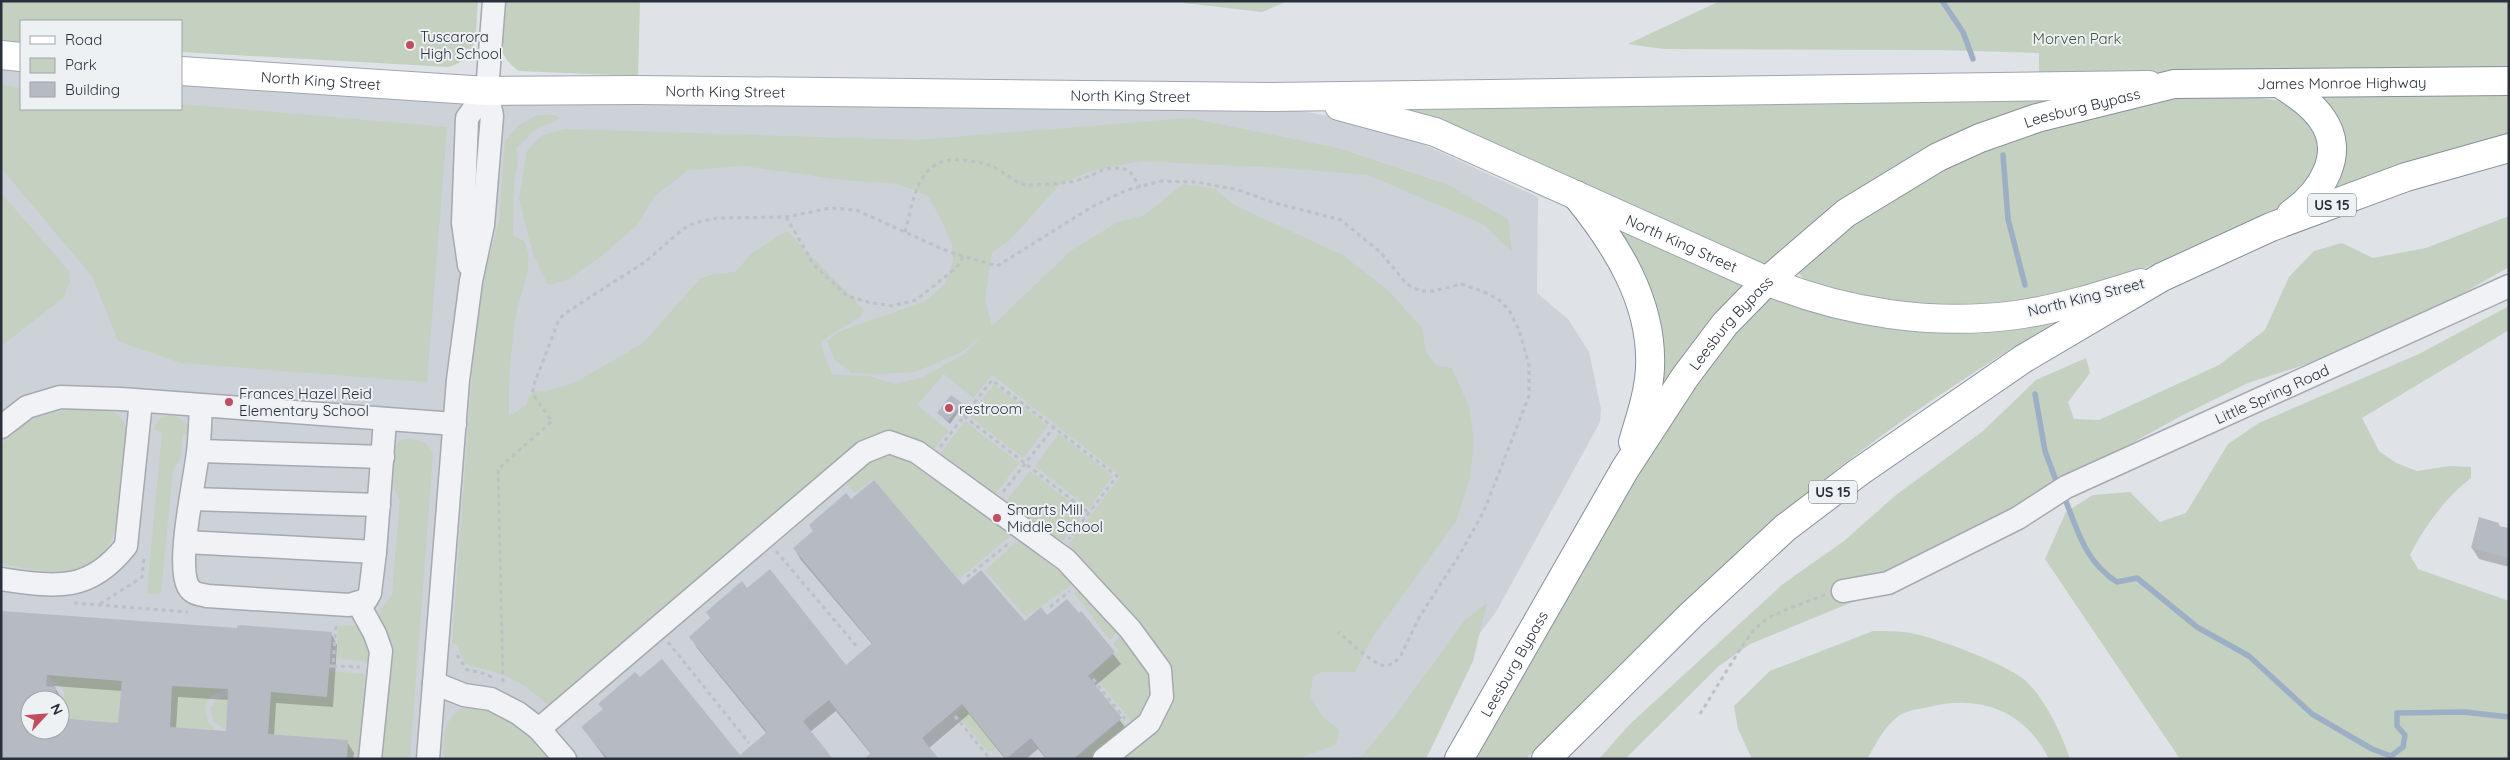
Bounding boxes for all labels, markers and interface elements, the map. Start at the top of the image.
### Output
legend [20,20,182,110]
place label: Tuscarora High School [420,27,502,63]
park label: Morven Park [2033,29,2121,48]
text: Road [65,30,102,49]
marker: Tuscarora High School [404,39,416,51]
text: Park [65,55,97,74]
street label: North King Street [260,67,381,94]
street label: James Monroe Highway [2257,72,2427,93]
text: Building [65,80,120,99]
street label: North King Street [665,81,785,101]
street label: Leesburg Bypass [2021,83,2142,131]
street label: North King Street [1070,85,1190,106]
road number: US 15 [2308,194,2356,216]
street label: North King Street [1623,210,1740,276]
street label: Leesburg Bypass [1684,271,1776,374]
street label: North King Street [2026,273,2146,321]
street label: Little Spring Road [2212,360,2332,428]
place label: Frances Hazel Reid Elementary School [239,384,372,420]
marker: Frances Hazel Reid Elementary School [223,396,235,408]
place label: restroom [959,399,1022,418]
marker: restroom [943,402,955,414]
road number: US 15 [1809,481,1857,504]
place label: Smarts Mill Middle School [1007,500,1103,536]
marker: Smarts Mill Middle School [991,512,1003,524]
street label: Leesburg Bypass [1476,607,1552,720]
north arrow [20,690,70,740]
text: N [46,701,67,718]

